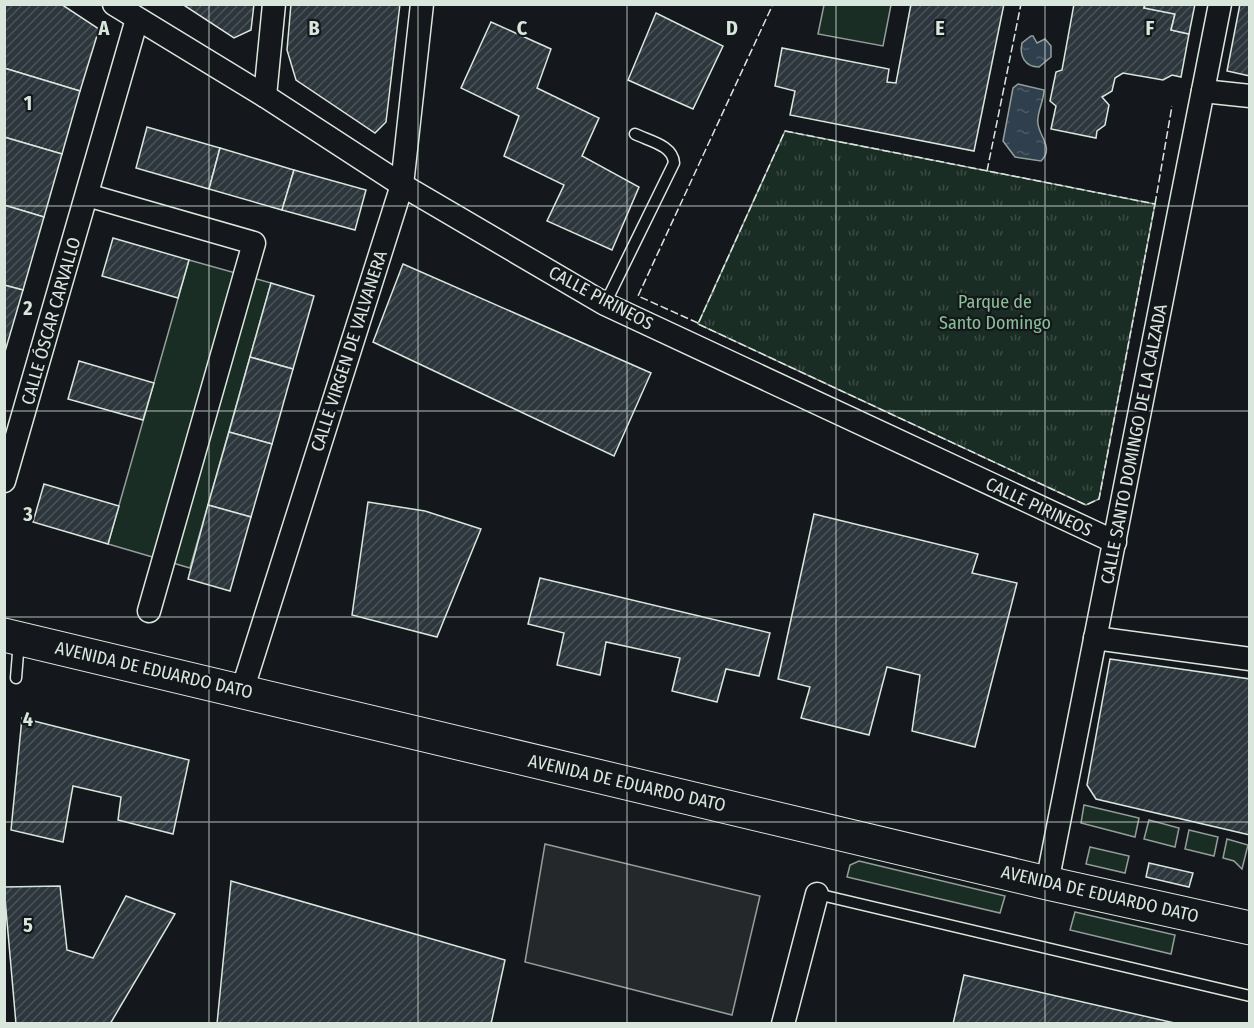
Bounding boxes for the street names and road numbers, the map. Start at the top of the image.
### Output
street label: CALLE ÓSCAR CARVALLO [17,235,85,407]
street label: CALLE VIRGEN DE VALVANERA [306,247,392,454]
street label: CALLE PIRINEOS [545,261,657,335]
street label: CALLE SANTO DOMINGO DE LA CALZADA [1096,302,1172,586]
street label: CALLE PIRINEOS [982,473,1096,541]
street label: AVENIDA DE EDUARDO DATO [53,637,255,703]
street label: AVENIDA DE EDUARDO DATO [526,750,728,816]
street label: AVENIDA DE EDUARDO DATO [999,861,1201,927]

